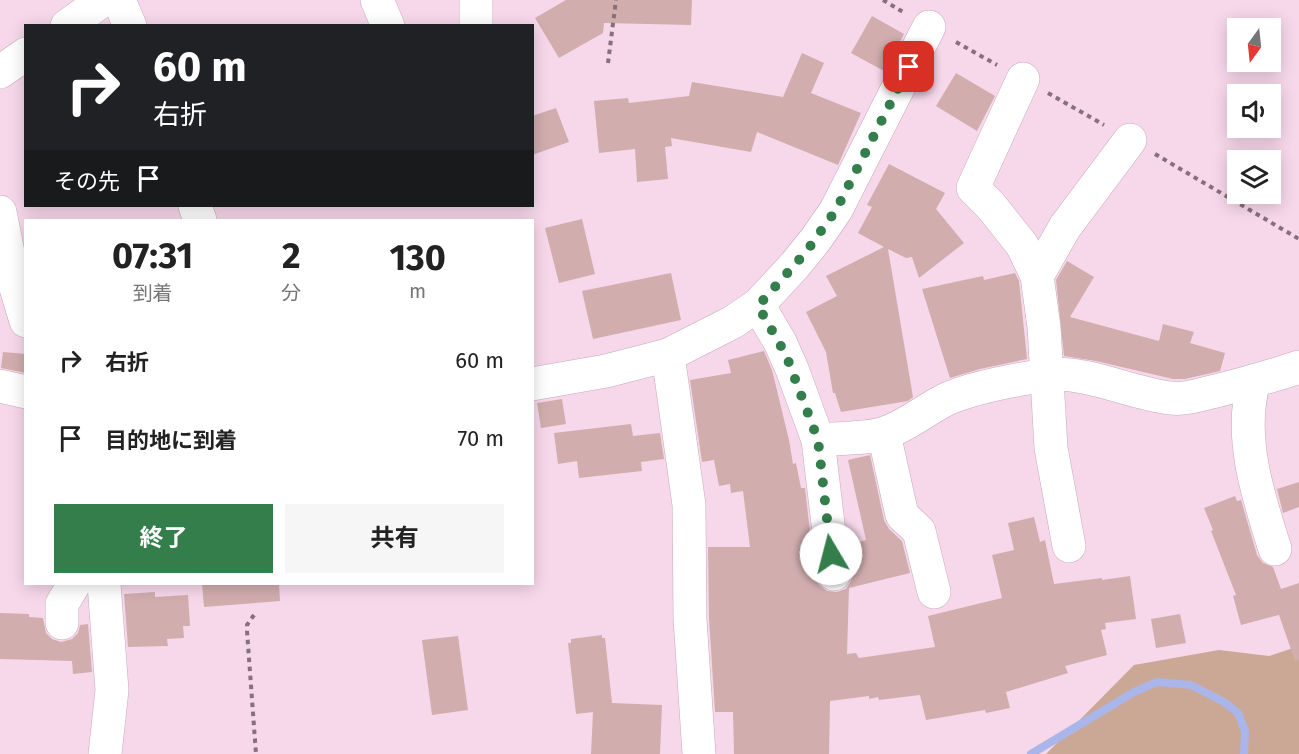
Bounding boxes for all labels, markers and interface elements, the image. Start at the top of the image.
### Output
north arrow [1227,18,1281,72]
map controls [1227,18,1281,204]
pin [883,41,934,92]
text: 60 m [153,42,247,92]
icon: right [54,48,132,126]
icon: arrive [892,50,925,83]
button: sound [1227,84,1281,138]
text: 右折 [153,99,207,131]
button: layers [1227,150,1281,204]
icon: arrive [132,162,165,195]
text: その先 [54,168,120,195]
text: 07:31 [112,234,193,278]
text: 2 [282,234,301,278]
text: 130 [389,236,446,280]
text: m [409,279,426,303]
text: 到着 [133,281,173,305]
text: 分 [281,281,301,305]
icon: right [54,344,87,377]
text: 60 m [455,347,504,374]
text: 右折 [105,349,149,376]
icon: arrive [54,422,87,455]
text: 70 m [458,425,504,452]
text: 目的地に到着 [105,427,237,454]
button: 終了 [54,504,273,573]
button: 共有 [285,504,504,573]
position arrow [799,522,863,586]

